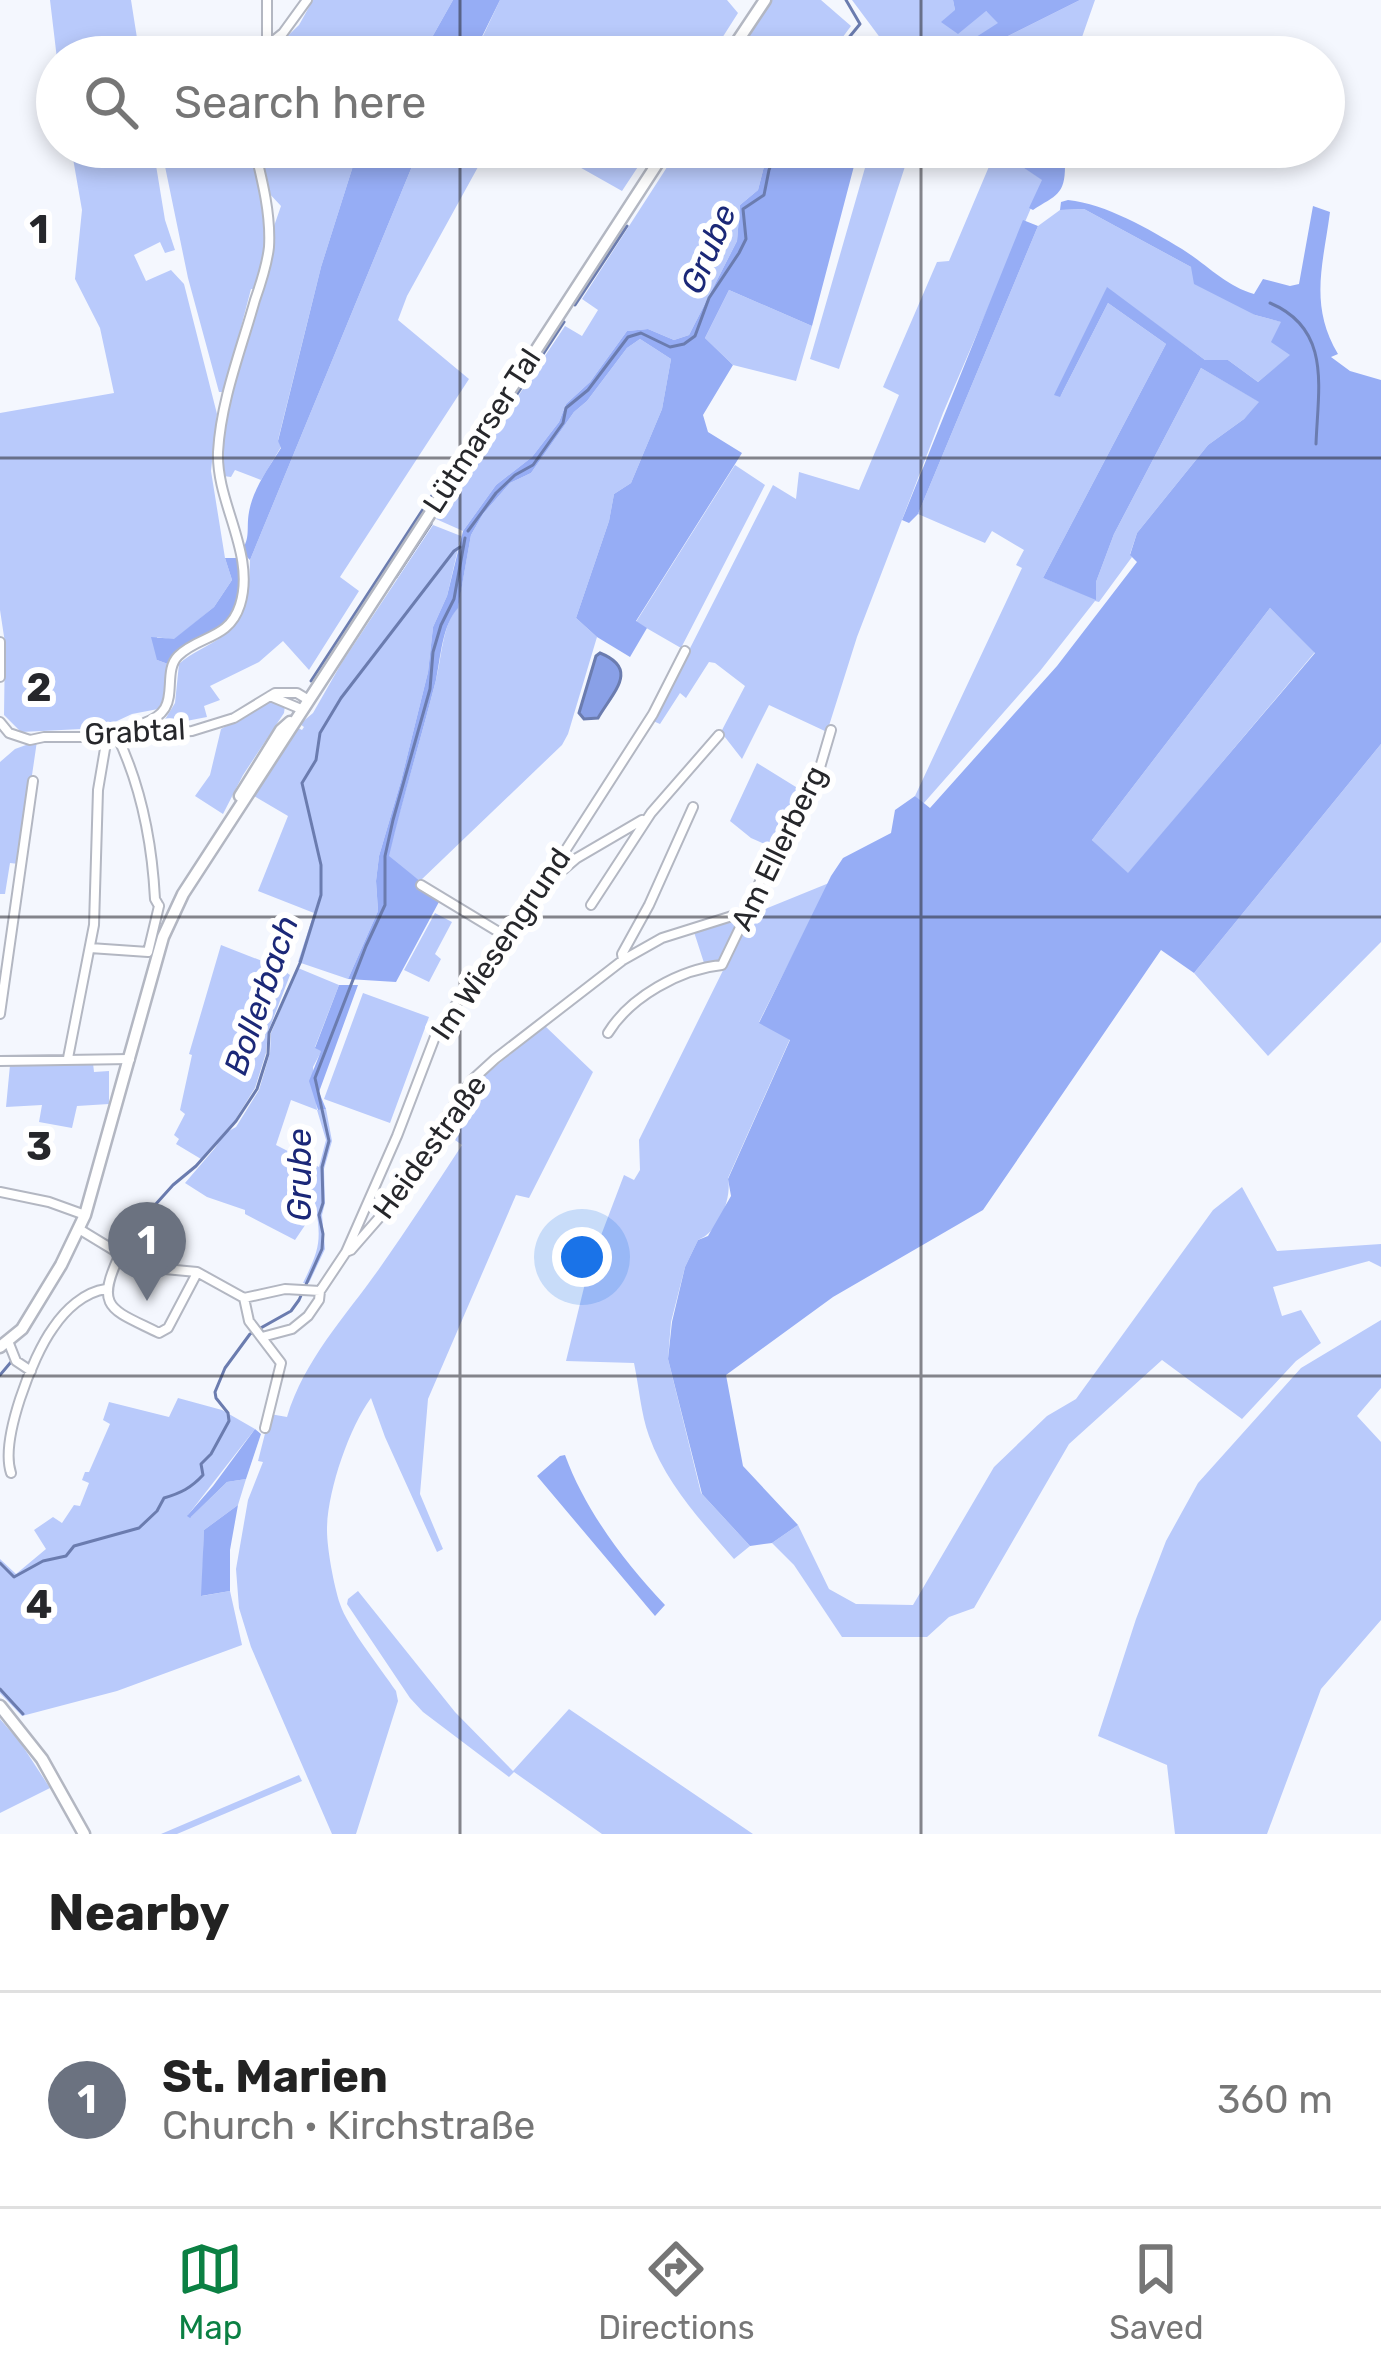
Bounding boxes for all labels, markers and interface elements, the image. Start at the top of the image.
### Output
search box [36,36,1345,168]
icon: search [78,69,144,135]
text: Search here [174,76,426,129]
water label: Grube [672,199,744,299]
text: 1 [29,207,49,253]
street label: Lütmarser Tal [416,342,548,520]
text: 2 [26,665,52,711]
street label: Grabtal [83,711,187,753]
street label: Am Ellerberg [724,760,834,936]
street label: Im Wiesengrund [424,841,578,1047]
water label: Bollerbach [216,910,306,1080]
street label: Heidestraße [366,1068,494,1226]
text: 3 [26,1124,52,1170]
water label: Grube [280,1129,319,1222]
pin: 1 [108,1202,186,1301]
your location [552,1227,612,1287]
text: 4 [26,1582,52,1628]
text: Nearby [48,1882,230,1943]
text: St. Marien [162,2050,388,2103]
text: 1 [77,2077,97,2123]
text: 360 m [1217,2077,1333,2123]
text: Church · Kirchstraße [162,2103,535,2149]
tab: Map [177,2236,243,2347]
tab: Directions [598,2236,755,2347]
tab: Saved [1109,2236,1204,2347]

